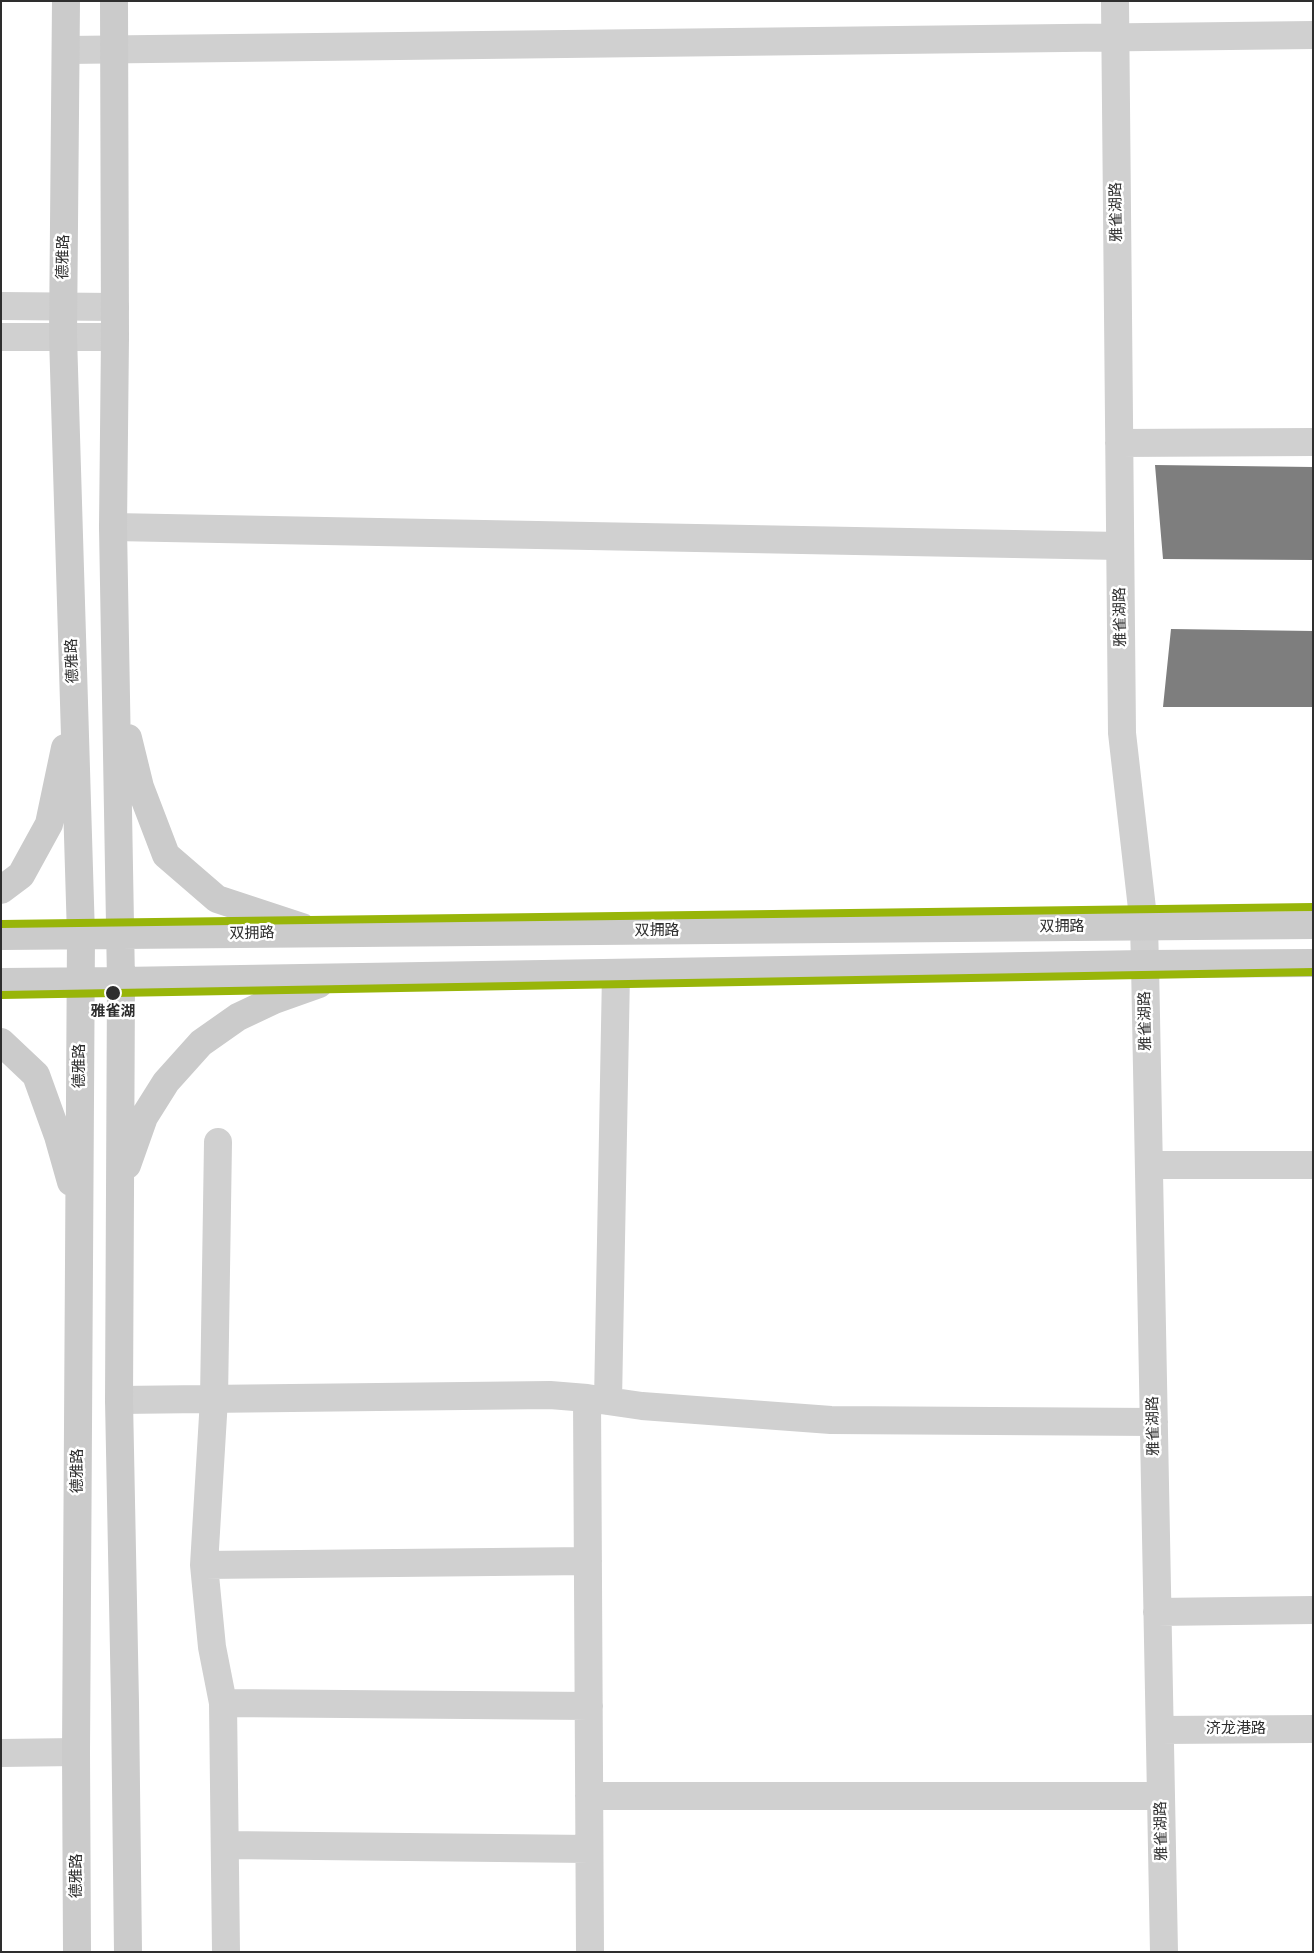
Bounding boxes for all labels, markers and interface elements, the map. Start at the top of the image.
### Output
street label: 雅雀湖路 [1107,182,1127,242]
street label: 德雅路 [55,234,73,280]
street label: 雅雀湖路 [1111,587,1131,647]
street label: 德雅路 [63,638,83,684]
street label: 双拥路 [1040,918,1084,936]
street label: 双拥路 [635,922,679,940]
street label: 双拥路 [229,925,275,943]
marker: 雅雀湖 [104,984,122,1002]
street label: 雅雀湖路 [1136,991,1156,1051]
place label: 雅雀湖 [91,1003,135,1021]
street label: 德雅路 [71,1044,89,1088]
street label: 雅雀湖路 [1144,1396,1164,1456]
street label: 德雅路 [69,1449,87,1493]
street label: 济龙港路 [1206,1720,1266,1738]
street label: 雅雀湖路 [1152,1801,1172,1861]
street label: 德雅路 [68,1854,86,1898]

